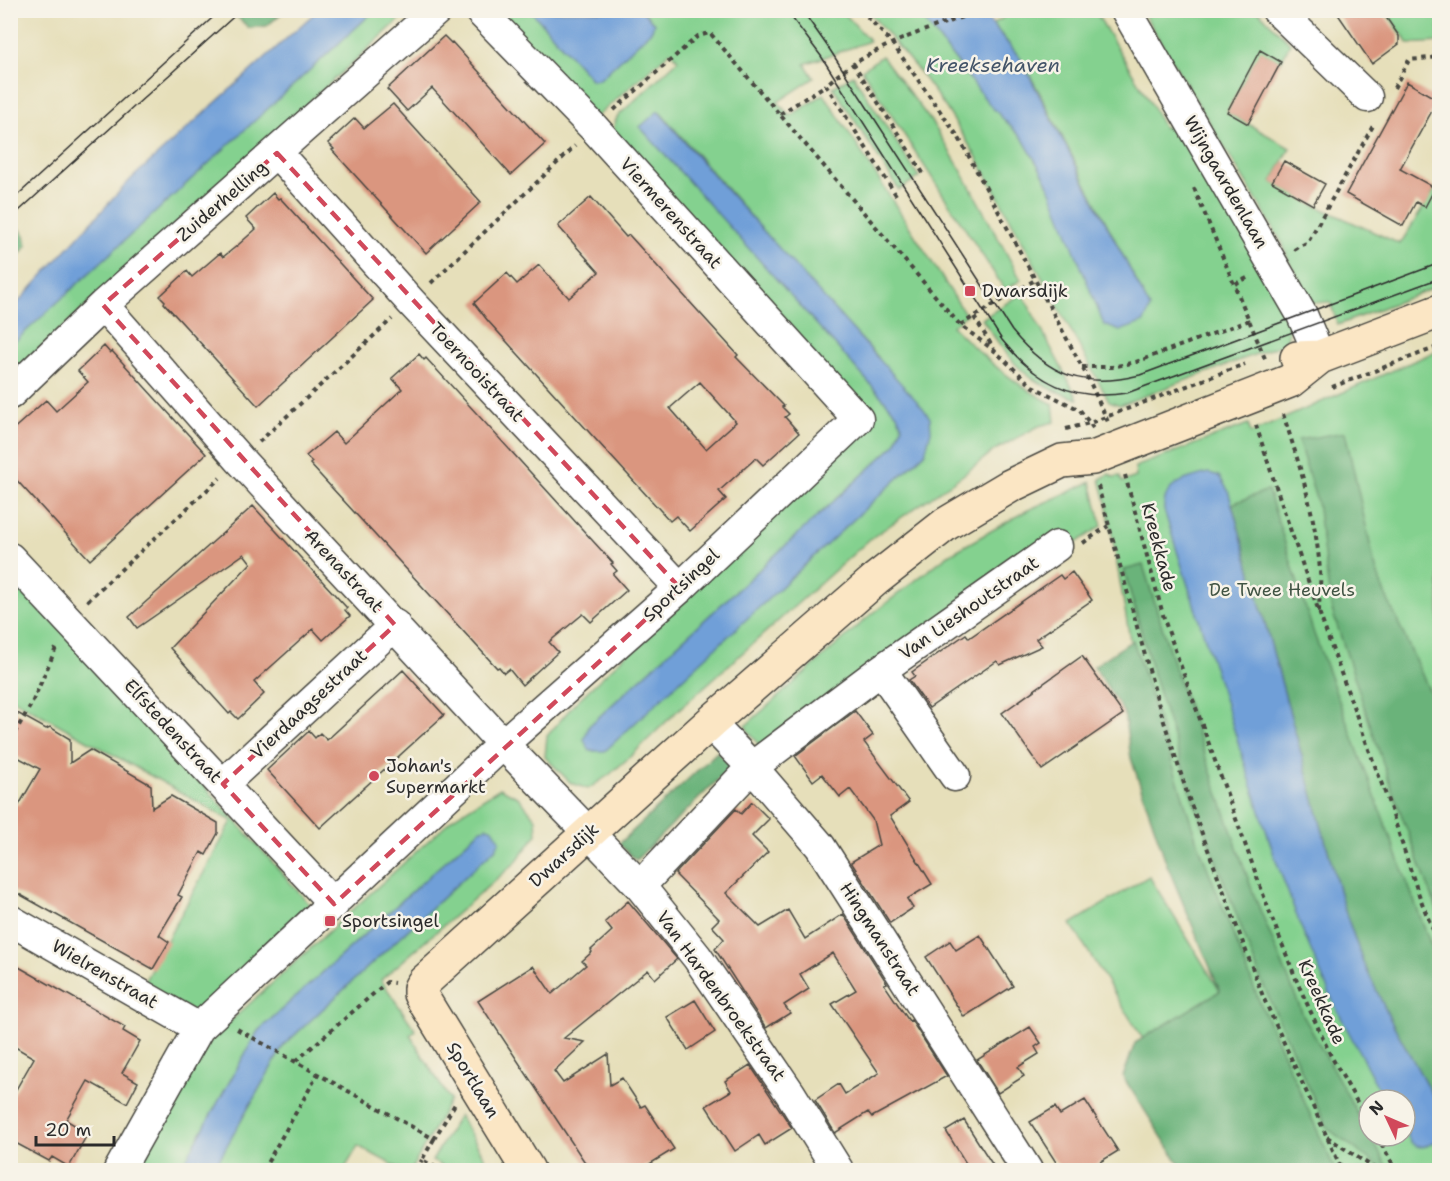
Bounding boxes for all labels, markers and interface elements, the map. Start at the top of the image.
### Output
water label: Kreeksehaven [926,52,1060,78]
street label: Wijngaardenlaan [1178,111,1274,253]
street label: Viermerenstraat [615,152,727,274]
street label: Zuiderhelling [172,155,272,247]
place label: Dwarsdijk [982,279,1068,303]
marker: Dwarsdijk [963,284,977,298]
street label: Toernooistraat [424,317,530,427]
street label: Kreekkade [1136,500,1182,594]
street label: Arenastraat [299,524,389,618]
street label: Sportsingel [637,543,725,627]
street label: Van Lieshoutstraat [894,551,1044,665]
park label: De Twee Heuvels [1209,578,1355,602]
street label: Vierdaagsestraat [246,644,373,764]
street label: Elfstedenstraat [119,674,228,788]
place label: Johan's Supermarkt [386,754,486,799]
marker: Johan's Supermarkt [367,769,381,783]
street label: Dwarsdijk [524,817,604,893]
street label: Hingmanstraat [834,878,926,1000]
street label: Van Hardenbroekstraat [651,906,791,1086]
place label: Sportsingel [342,909,439,933]
marker: Sportsingel [323,914,337,928]
street label: Wielrenstraat [47,934,163,1014]
street label: Kreekkade [1293,956,1351,1048]
street label: Sportlaan [441,1037,505,1123]
north arrow [1357,1088,1417,1148]
text: N [1365,1096,1389,1120]
scale bar [36,1109,114,1147]
text: 20 m [45,1118,91,1142]

